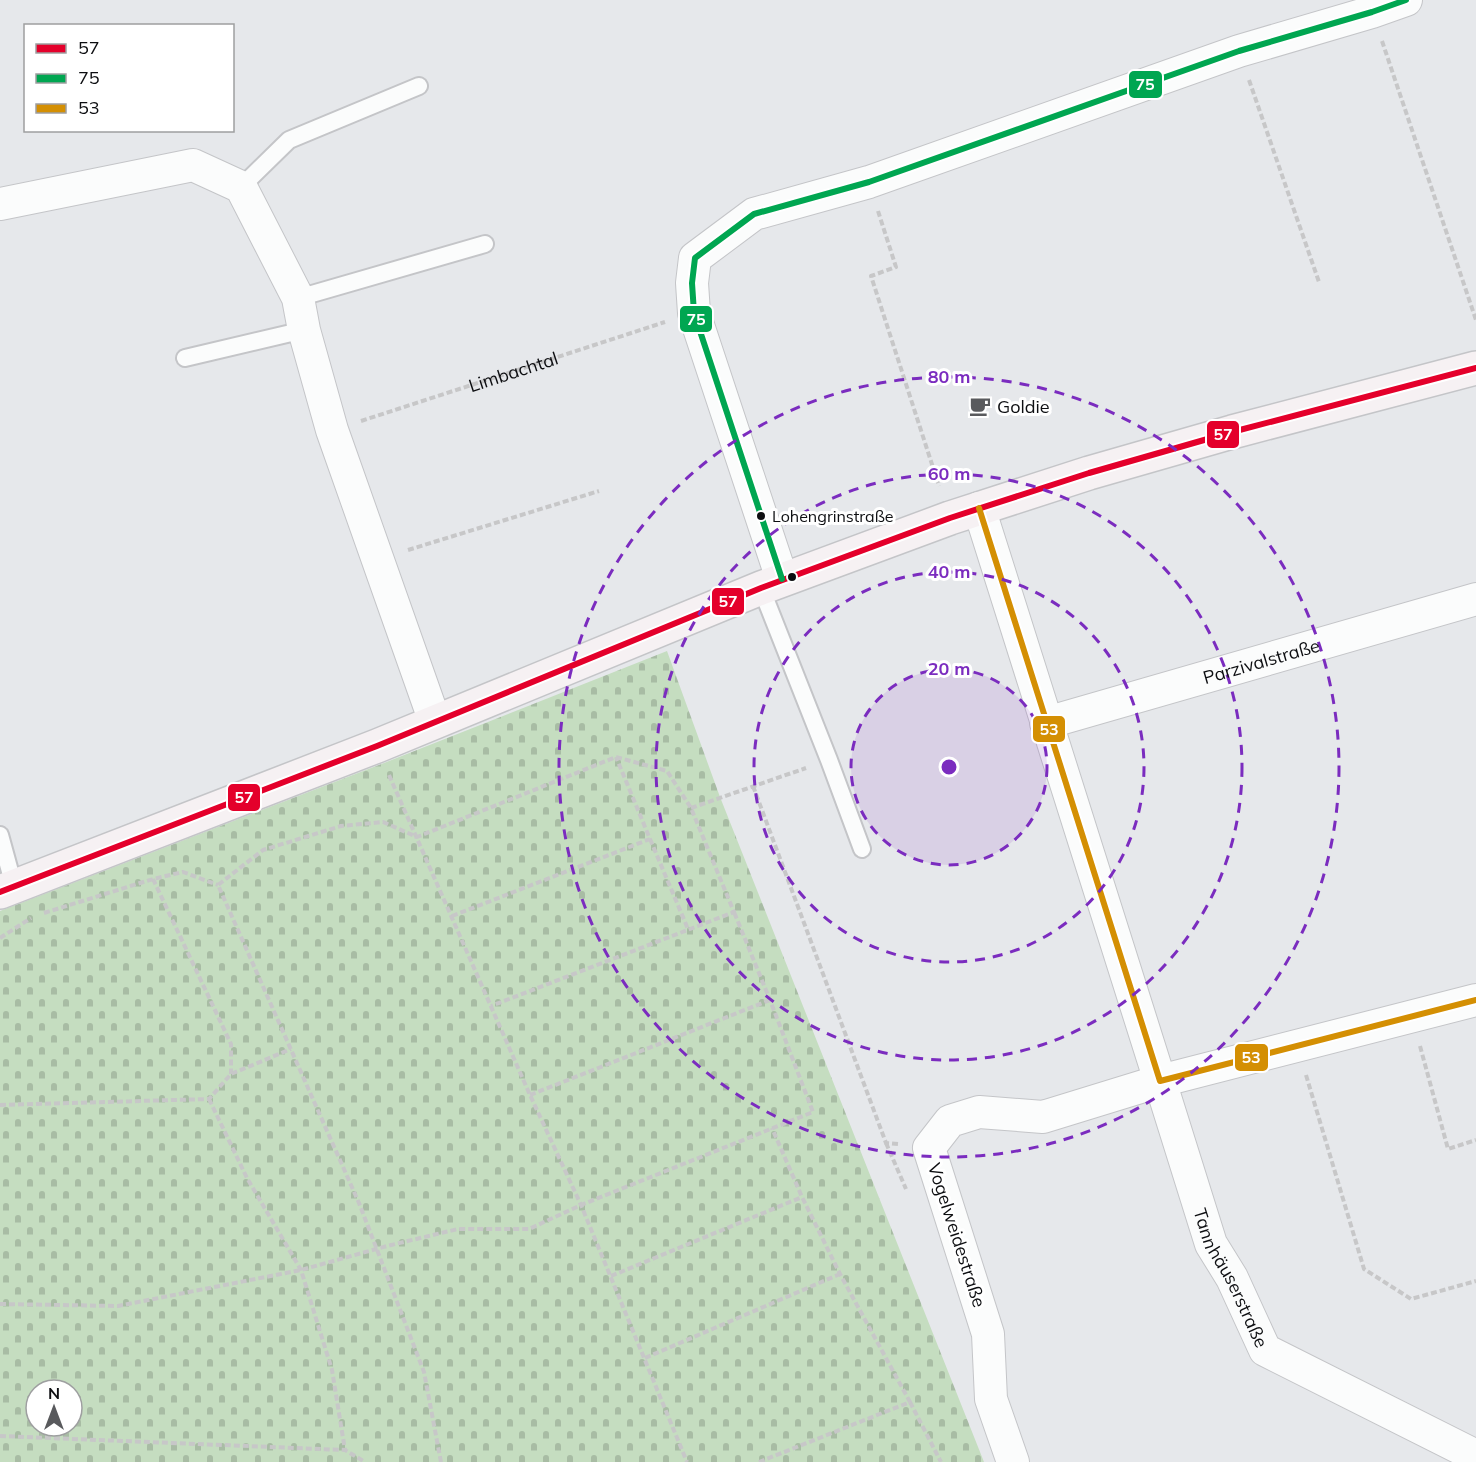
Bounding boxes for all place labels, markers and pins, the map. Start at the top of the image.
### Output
cafe icon: Goldie [968,394,992,418]
place label: Goldie [997,395,1050,418]
place label: Lohengrinstraße [772,506,894,526]
marker: Lohengrinstraße [755,510,767,522]
unlabelled marker [786,571,798,583]
centre of rings [939,757,959,777]

